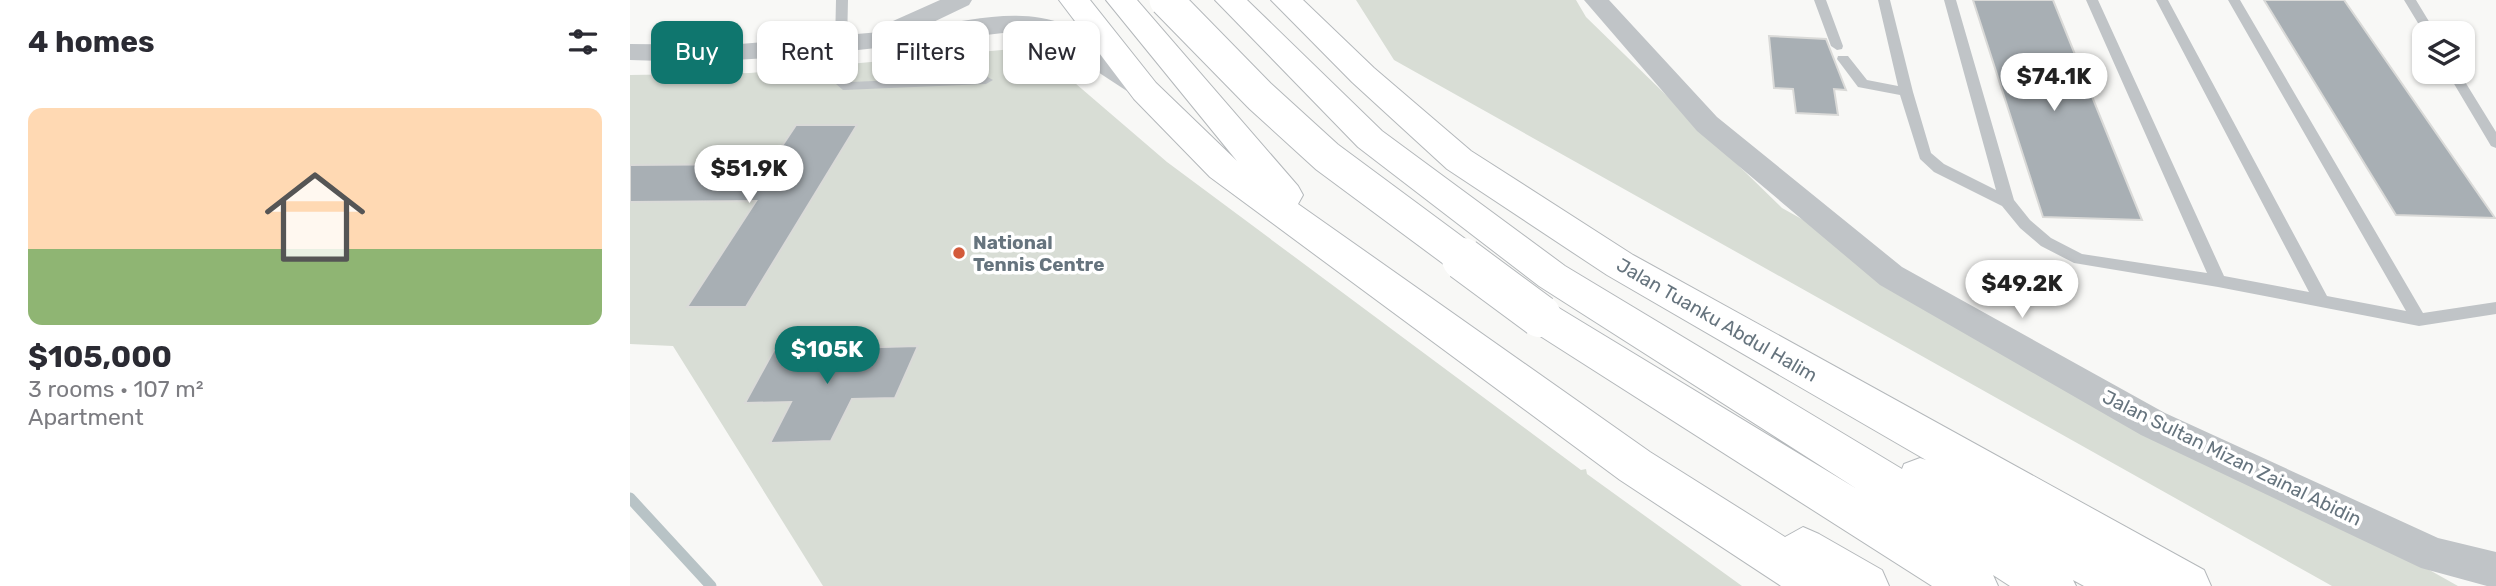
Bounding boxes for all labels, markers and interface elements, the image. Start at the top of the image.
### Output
chip: Buy [651,21,743,84]
chip: Rent [757,21,858,84]
chip: Filters [872,21,989,84]
chip: New [1003,21,1100,84]
map controls [2412,21,2475,84]
button: layers [2412,21,2475,84]
icon: filters [564,23,602,61]
text: 4 homes [28,24,155,60]
pin: $74.1K [1997,54,2111,113]
text: $74.1K [2016,62,2092,90]
pin: $51.9K [692,146,806,205]
icon: home [252,154,378,280]
text: $51.9K [710,154,788,182]
place label: National Tennis Centre [973,231,1104,276]
marker: National Tennis Centre [951,245,967,261]
street label: Jalan Tuanku Abdul Halim [1613,253,1821,387]
pin: $49.2K [1965,260,2079,320]
text: $49.2K [1981,269,2063,297]
pin: $105K [778,326,876,386]
text: $105K [791,335,863,363]
text: $105,000 [28,339,172,375]
text: 3 rooms · 107 m² [28,375,204,403]
street label: Jalan Sultan Mizan Zainal Abidin [2099,385,2365,531]
text: Apartment [28,403,144,431]

